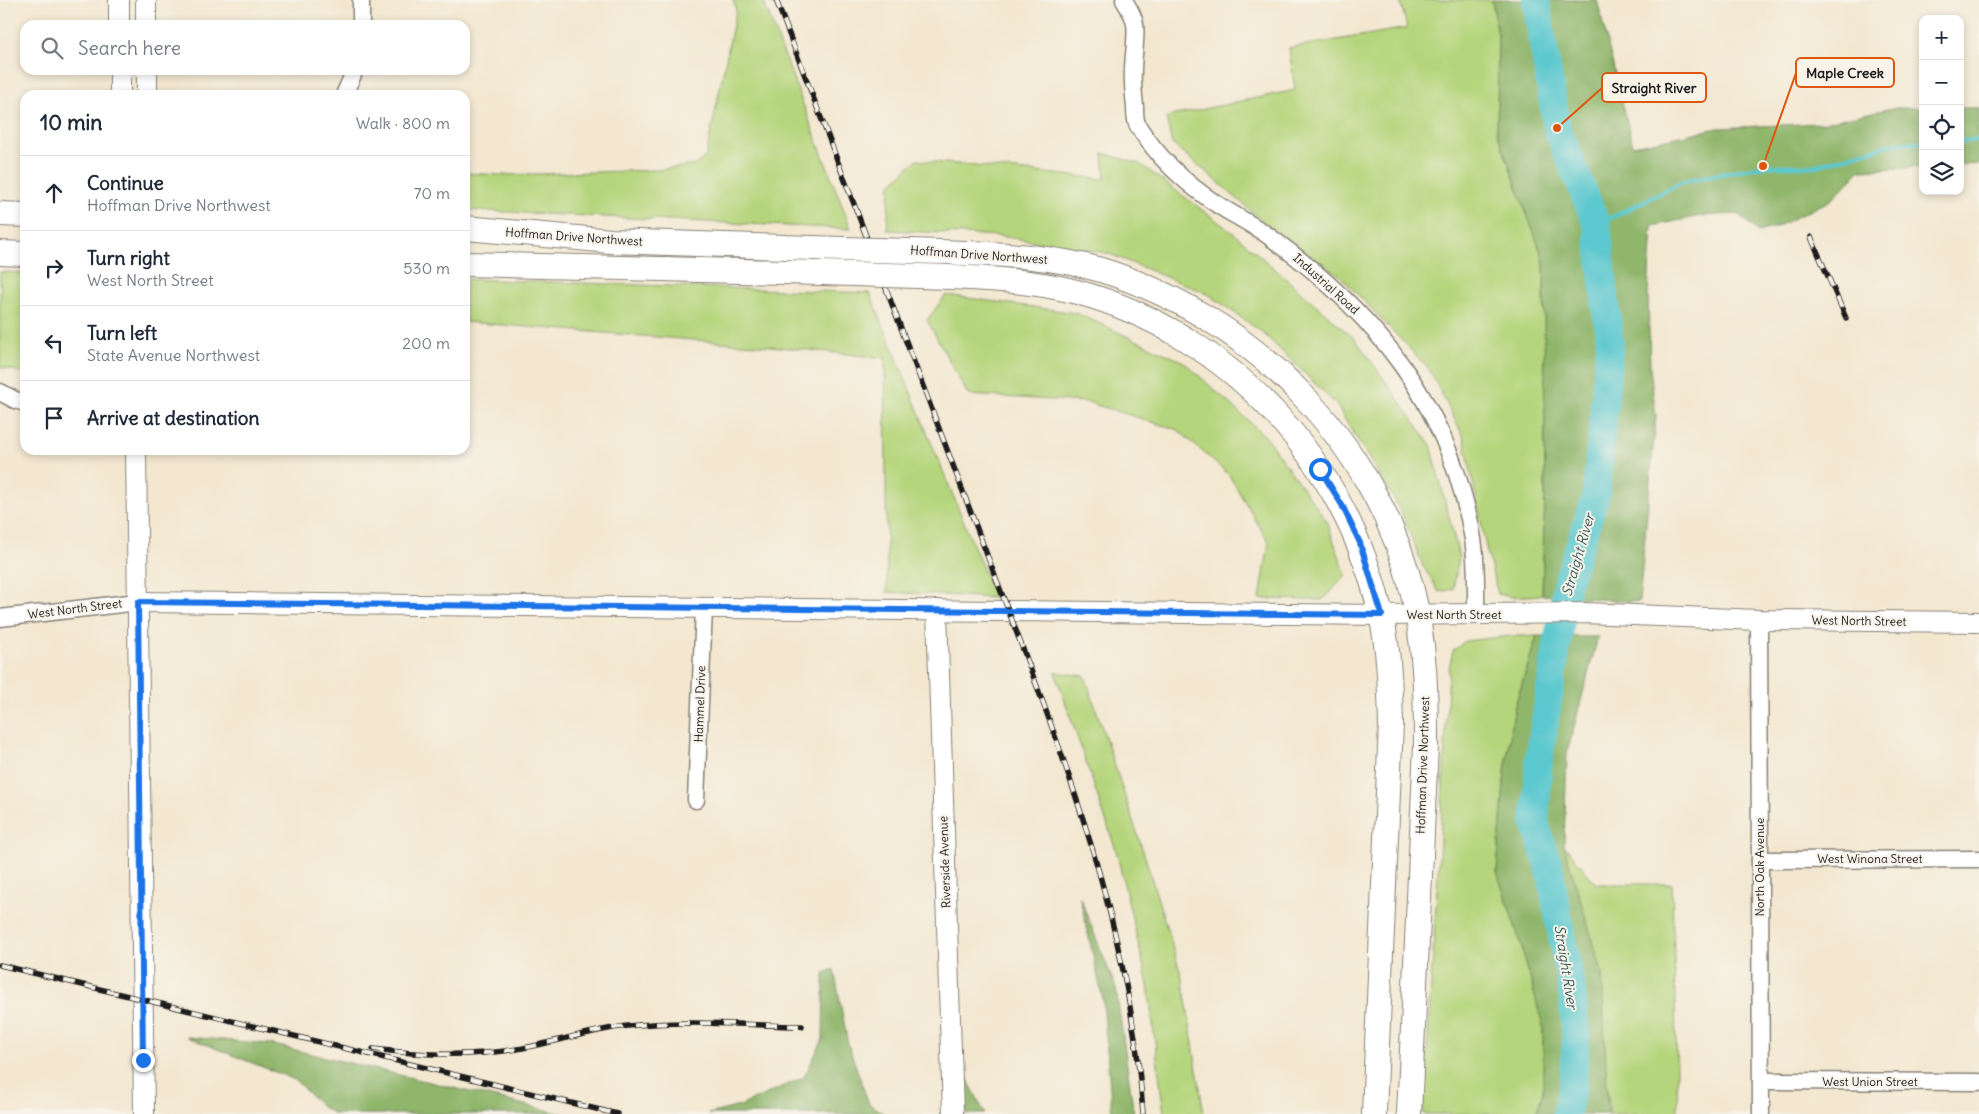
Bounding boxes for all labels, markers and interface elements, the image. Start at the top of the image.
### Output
map controls [1919,15,1964,195]
button: + [1919,15,1964,60]
search box [20,20,470,75]
icon: search [38,34,66,62]
text: Search here [78,36,181,60]
callout: Maple Creek [1796,58,1894,87]
button: − [1919,60,1964,105]
text: Maple Creek [1806,64,1884,82]
callout: Straight River [1602,73,1706,102]
text: Straight River [1612,79,1697,97]
button: locate [1919,105,1964,150]
text: 10 min [40,109,102,136]
text: Walk · 800 m [356,113,450,133]
button: layers [1919,150,1964,195]
text: Continue [87,171,164,195]
icon: ahead [40,179,68,207]
text: 70 m [414,183,450,203]
text: Hoffman Drive Northwest [87,195,271,215]
street label: Hoffman Drive Northwest [505,224,643,249]
street label: Hoffman Drive Northwest [910,242,1048,267]
text: Turn right [87,246,170,270]
street label: Industrial Road [1290,250,1362,317]
icon: right [40,254,68,282]
text: 530 m [403,258,450,278]
text: West North Street [87,270,214,290]
text: Turn left [87,321,157,345]
icon: left [40,329,68,357]
text: 200 m [402,333,450,353]
text: State Avenue Northwest [87,345,260,365]
icon: arrive [40,404,68,432]
text: Arrive at destination [87,406,260,430]
route start [1309,458,1332,481]
water label: Straight River [1558,510,1599,598]
street label: West North Street [27,595,123,622]
street label: West North Street [1407,607,1501,622]
street label: West North Street [1811,612,1907,629]
street label: Hammel Drive [691,665,708,743]
street label: Hoffman Drive Northwest [1413,696,1432,834]
street label: Riverside Avenue [935,816,954,908]
street label: North Oak Avenue [1752,818,1767,917]
street label: West Winona Street [1817,851,1923,866]
water label: Straight River [1550,924,1582,1013]
route end [132,1049,155,1072]
street label: West Union Street [1822,1074,1918,1089]

